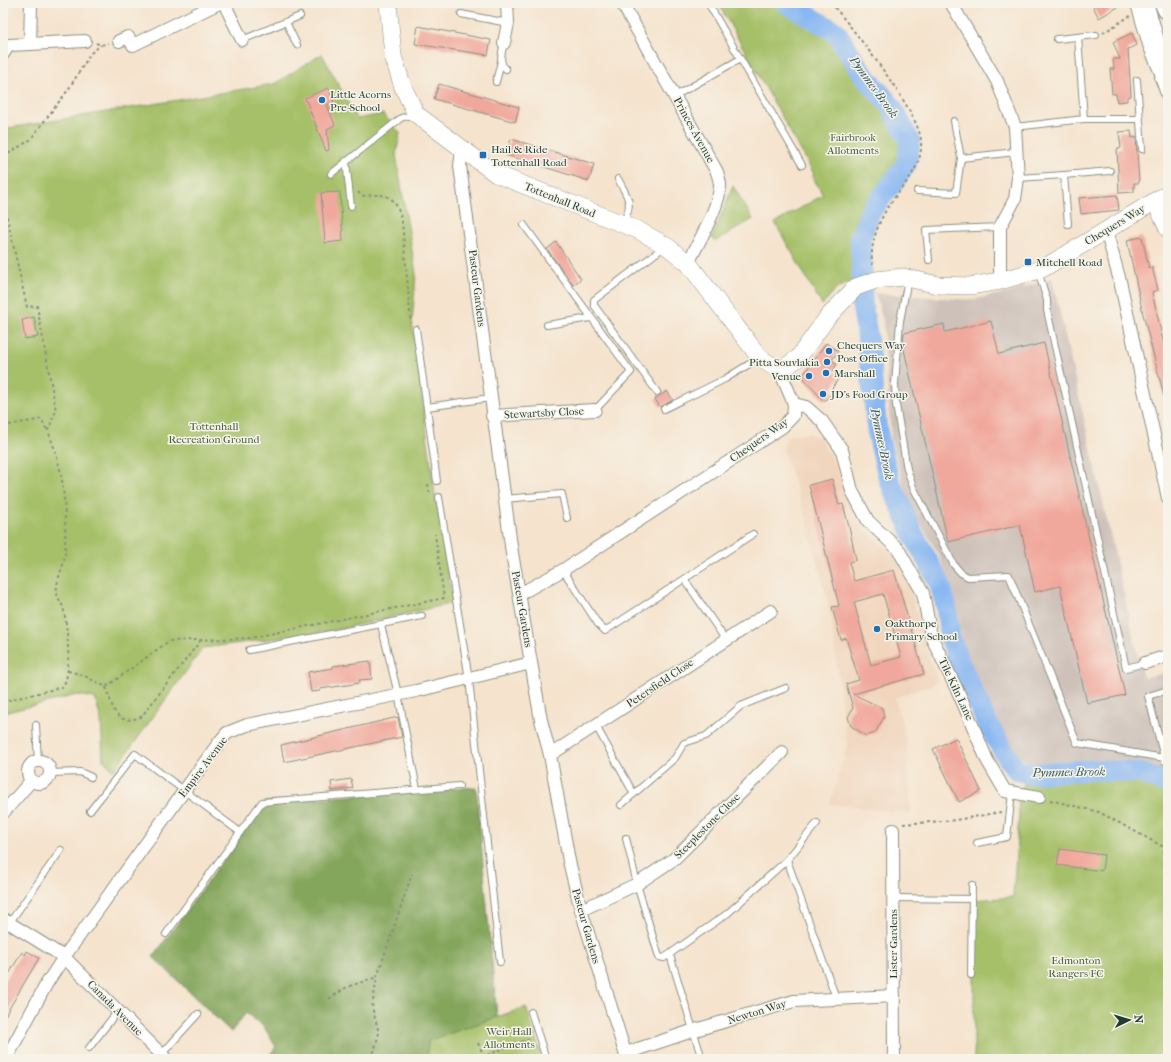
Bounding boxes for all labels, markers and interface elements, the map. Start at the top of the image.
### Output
water label: Pymmes Brook [846,53,901,121]
place label: Little Acorns Pre-School [330,88,391,114]
marker: Little Acorns Pre-School [317,95,327,105]
street label: Princes Avenue [671,95,718,166]
park label: Fairbrook Allotments [826,131,879,157]
place label: Hail & Ride Tottenhall Road [491,143,568,169]
marker: Hail & Ride Tottenhall Road [478,150,488,160]
street label: Tottenhall Road [522,180,599,221]
street label: Chequers Way [1082,201,1149,248]
street label: Pasteur Gardens [466,249,488,327]
place label: Mitchell Road [1036,256,1103,269]
marker: Mitchell Road [1023,257,1033,267]
place label: Chequers Way Post Office [837,339,906,365]
marker: Chequers Way Post Office [824,346,834,356]
place label: Pitta Souvlakia [749,356,820,369]
marker: Pitta Souvlakia [822,357,832,367]
place label: Marshall [834,367,875,380]
marker: Marshall [821,368,831,378]
place label: Venue [770,370,802,383]
marker: Venue [804,371,814,381]
place label: JD's Food Group [830,388,908,401]
marker: JD's Food Group [818,389,828,399]
street label: Stewartsby Close [504,404,585,422]
water label: Pymmes Brook [867,406,896,481]
street label: Chequers Way [727,414,792,465]
park label: Tottenhall Recreation Ground [168,420,261,446]
street label: Pasteur Gardens [509,570,535,648]
place label: Oakthorpe Primary School [885,617,957,643]
marker: Oakthorpe Primary School [872,624,882,634]
street label: Petersfield Close [624,655,697,710]
street label: Tile Kiln Lane [936,656,976,723]
street label: Empire Avenue [176,734,230,800]
water label: Pymmes Brook [1031,764,1106,780]
street label: Steeplestone Close [671,790,743,862]
street label: Pasteur Gardens [569,887,603,965]
street label: Lister Gardens [887,909,900,979]
park label: Edmonton Rangers FC [1048,954,1104,980]
street label: Canada Avenue [85,978,146,1039]
street label: Newton Way [726,997,789,1027]
north arrow [1109,1000,1149,1040]
text: N [1132,1014,1145,1025]
park label: Weir Hall Allotments [482,1025,535,1051]

